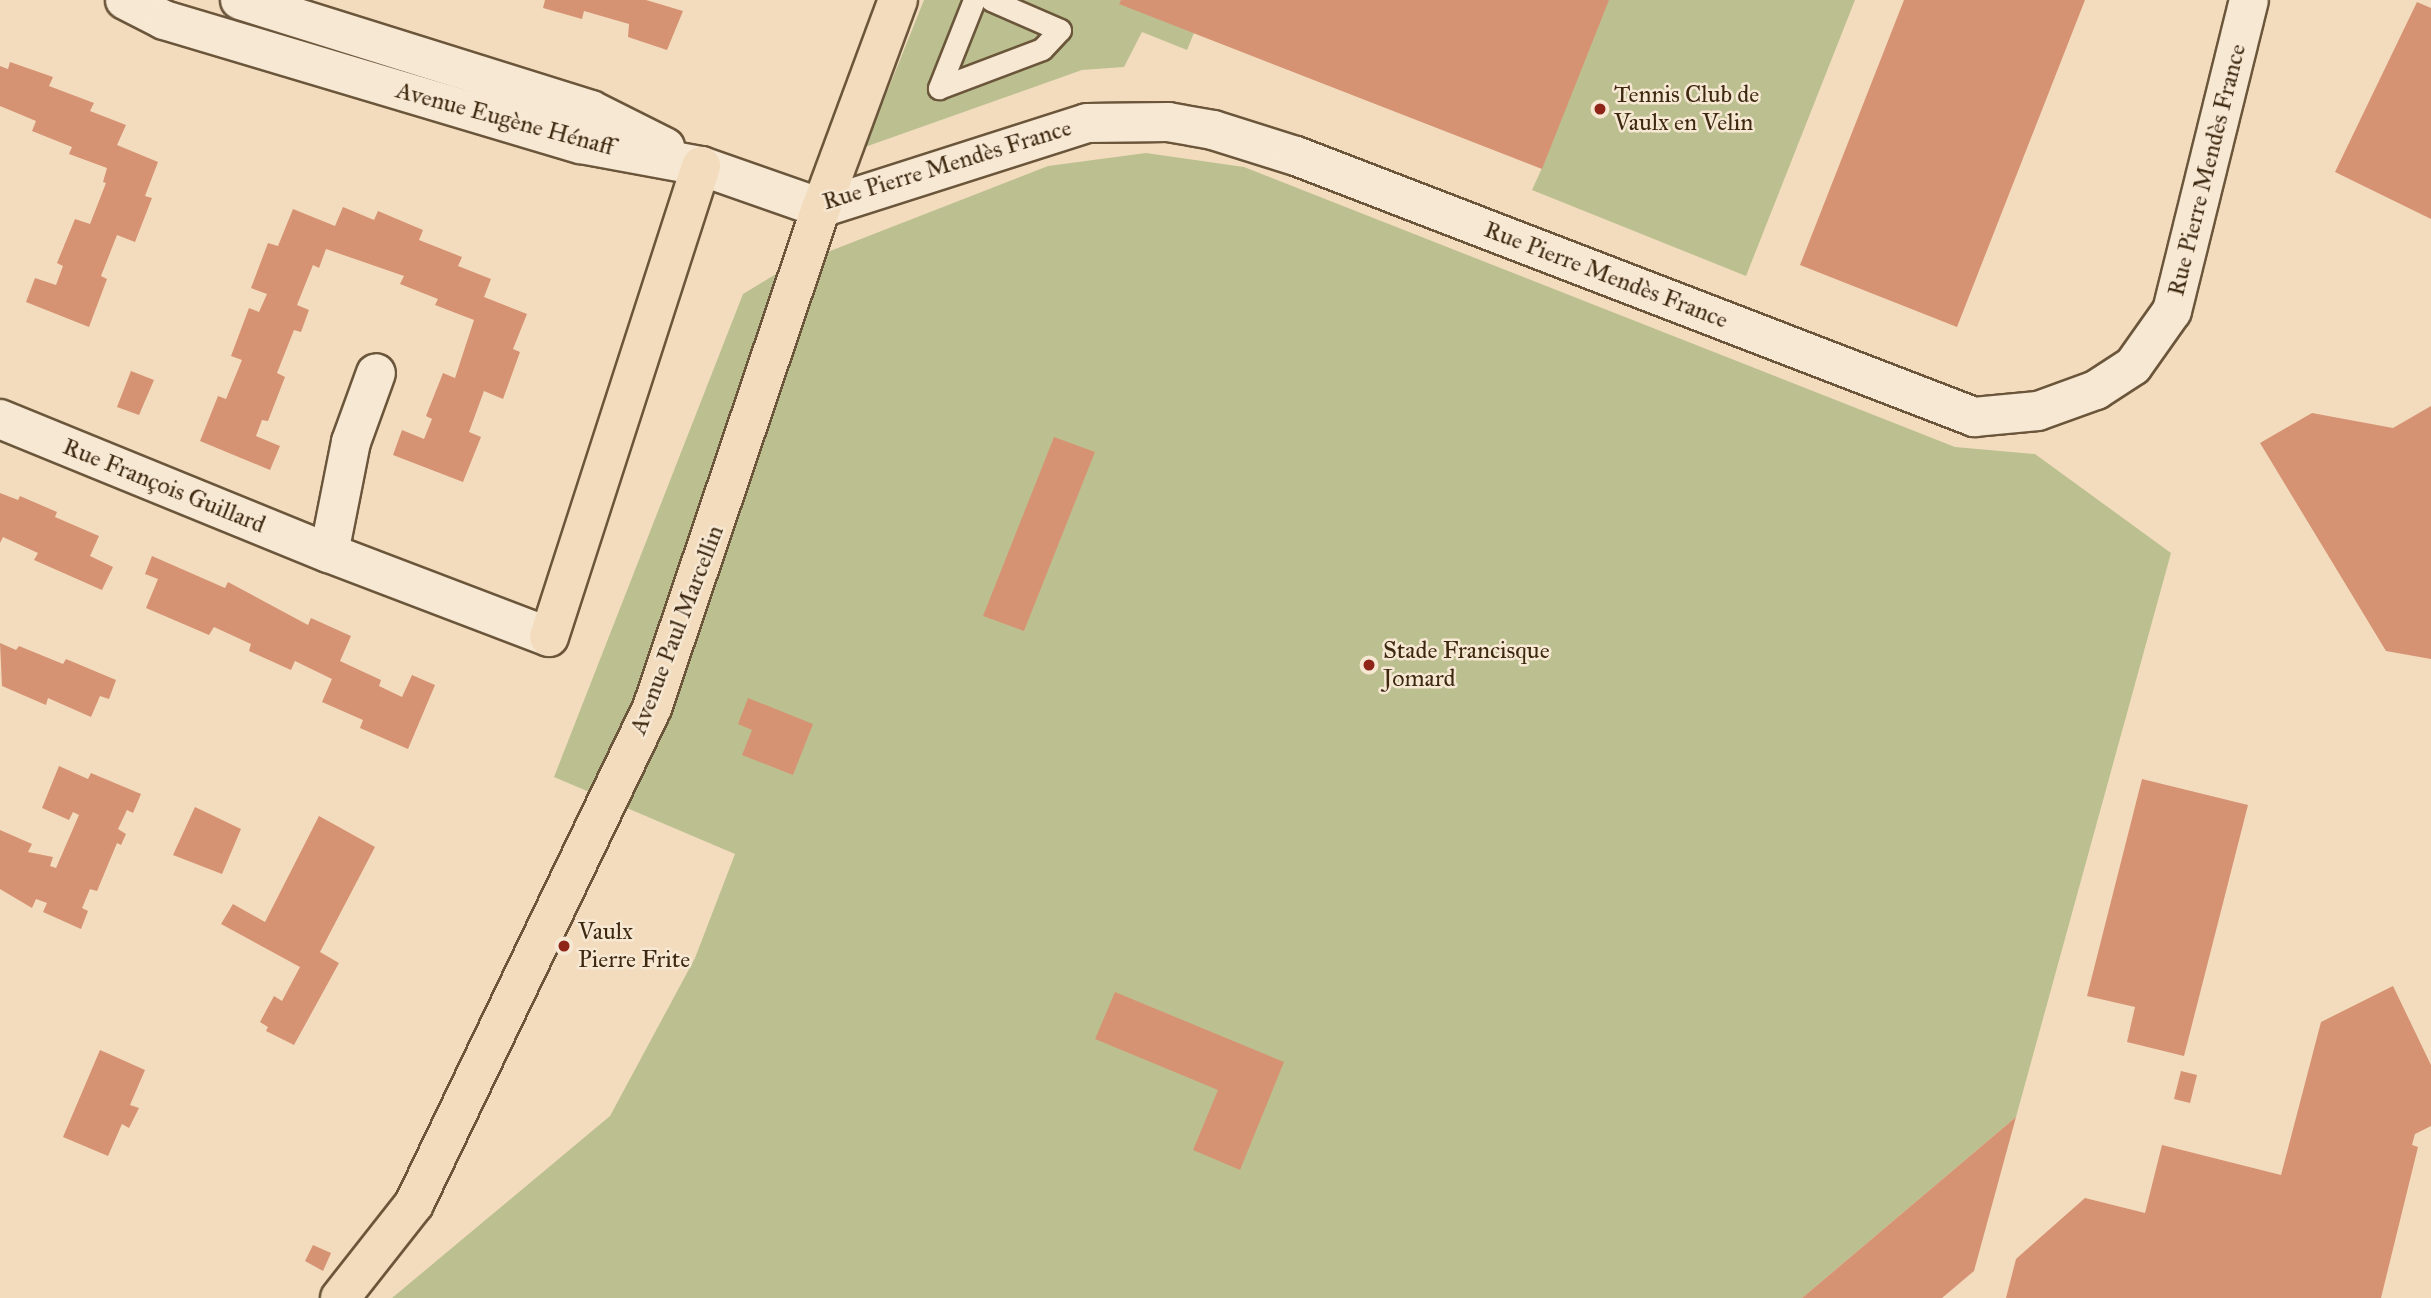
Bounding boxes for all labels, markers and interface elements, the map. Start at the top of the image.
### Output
street label: Rue Pierre Mendès France [2162,41,2252,299]
street label: Avenue Eugène Hénaff [393,76,617,162]
place label: Tennis Club de Vaulx en Velin [1614,81,1759,137]
marker: Tennis Club de Vaulx en Velin [1592,101,1608,117]
street label: Rue Pierre Mendès France [819,113,1075,217]
street label: Rue Pierre Mendès France [1480,215,1732,335]
street label: Rue François Guillard [59,432,269,540]
street label: Avenue Paul Marcellin [624,521,730,739]
place label: Stade Francisque Jomard [1383,637,1550,693]
marker: Stade Francisque Jomard [1361,657,1377,673]
place label: Vaulx Pierre Frite [578,918,690,974]
marker: Vaulx Pierre Frite [556,938,572,954]

